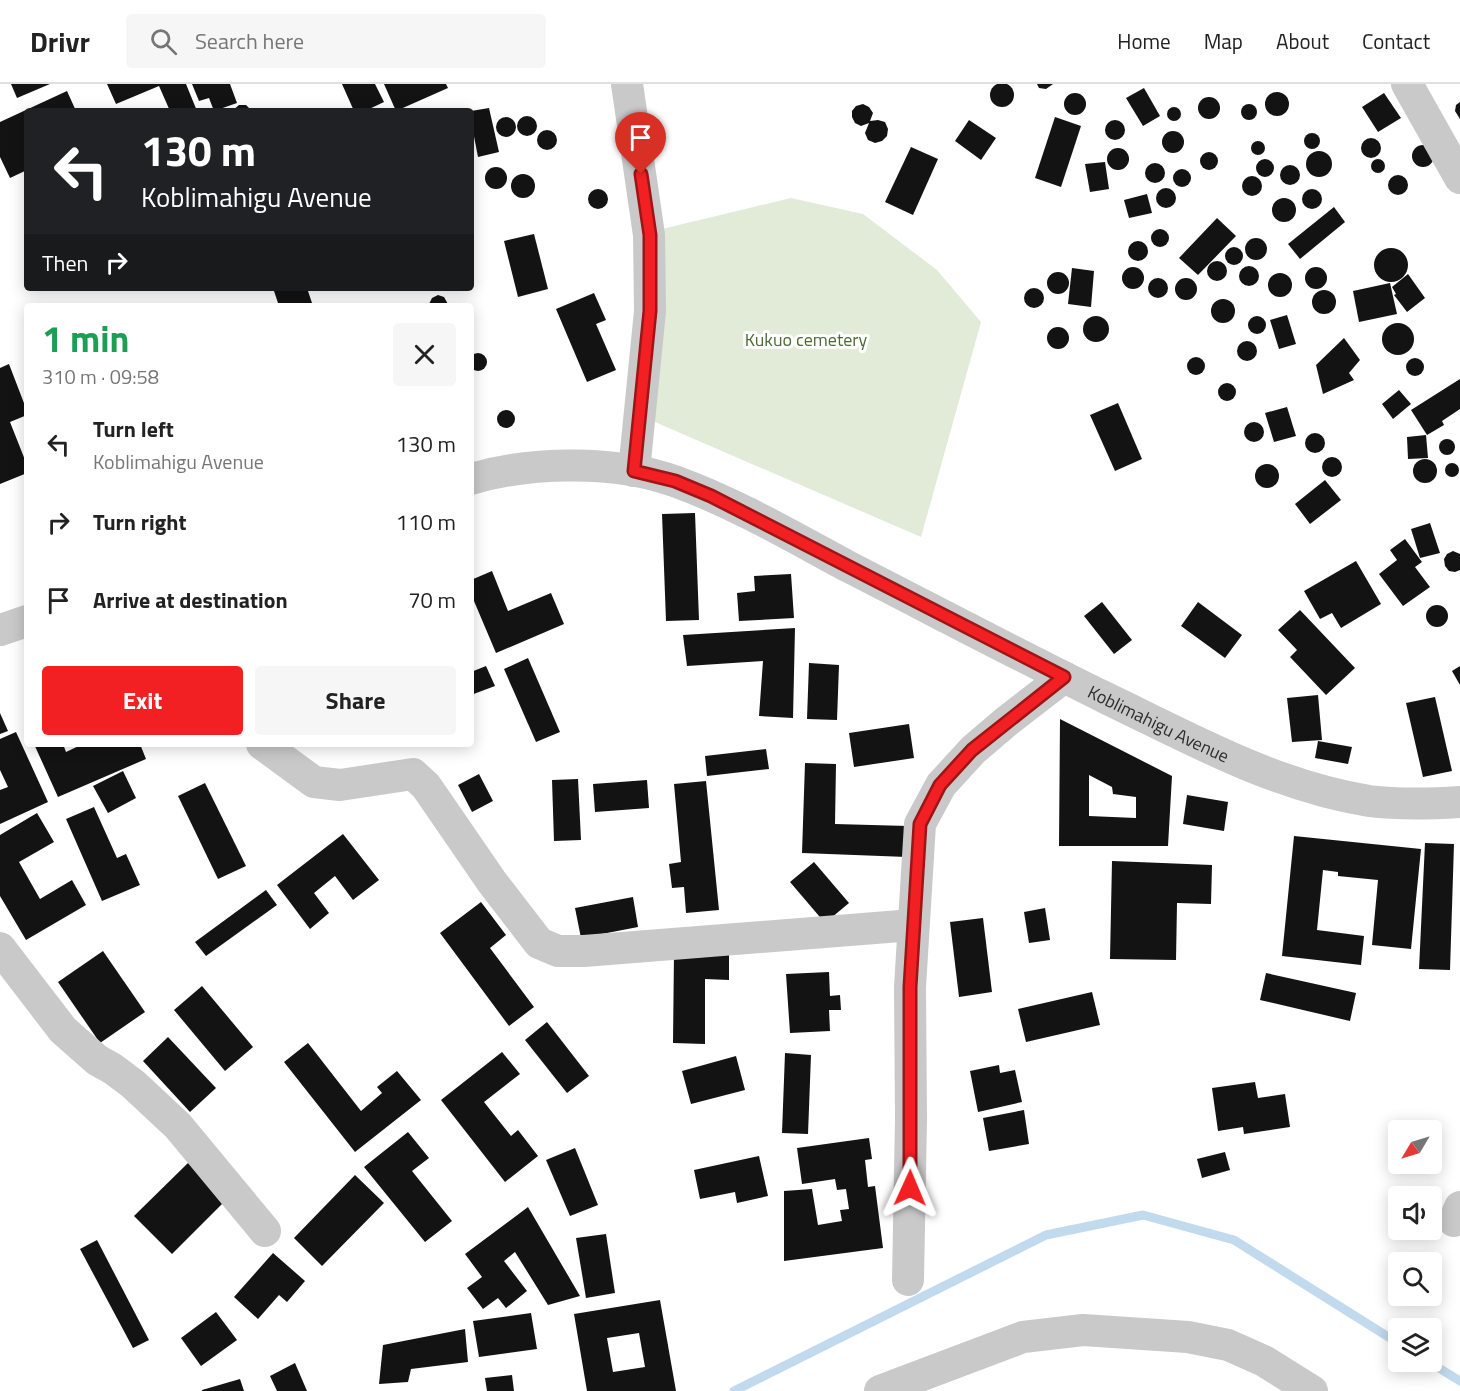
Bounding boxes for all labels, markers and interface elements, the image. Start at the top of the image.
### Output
search box [126,14,546,68]
text: Drivr [30,20,90,63]
text: Search here [195,24,304,58]
icon: search [147,25,180,58]
text: Home [1117,25,1171,57]
text: Map [1204,25,1243,57]
text: About [1276,25,1329,57]
text: Contact [1362,25,1430,57]
pin [615,112,666,174]
text: 130 m [141,118,256,182]
icon: arrive [624,121,657,154]
icon: left [42,132,120,210]
text: Koblimahigu Avenue [141,176,372,217]
text: Then [42,246,88,280]
icon: right [100,246,133,279]
text: 1 min [42,311,129,366]
button: close [393,323,456,386]
park label: Kukuo cemetery [745,326,868,353]
text: 310 m · 09:58 [42,361,159,392]
text: Turn left [93,412,174,446]
text: 130 m [396,427,456,461]
icon: left [42,428,75,461]
text: Koblimahigu Avenue [93,446,264,477]
text: Turn right [93,505,187,539]
text: 110 m [396,505,456,539]
icon: right [42,506,75,539]
text: Arrive at destination [93,583,288,617]
text: 70 m [408,583,456,617]
icon: arrive [42,584,75,617]
button: Exit [42,666,243,735]
button: Share [255,666,456,735]
street label: Koblimahigu Avenue [1083,678,1234,769]
north arrow [1388,1120,1442,1174]
map controls [1388,1120,1442,1372]
position arrow [878,1156,942,1220]
button: sound [1388,1186,1442,1240]
button: search [1388,1252,1442,1306]
button: layers [1388,1318,1442,1372]

